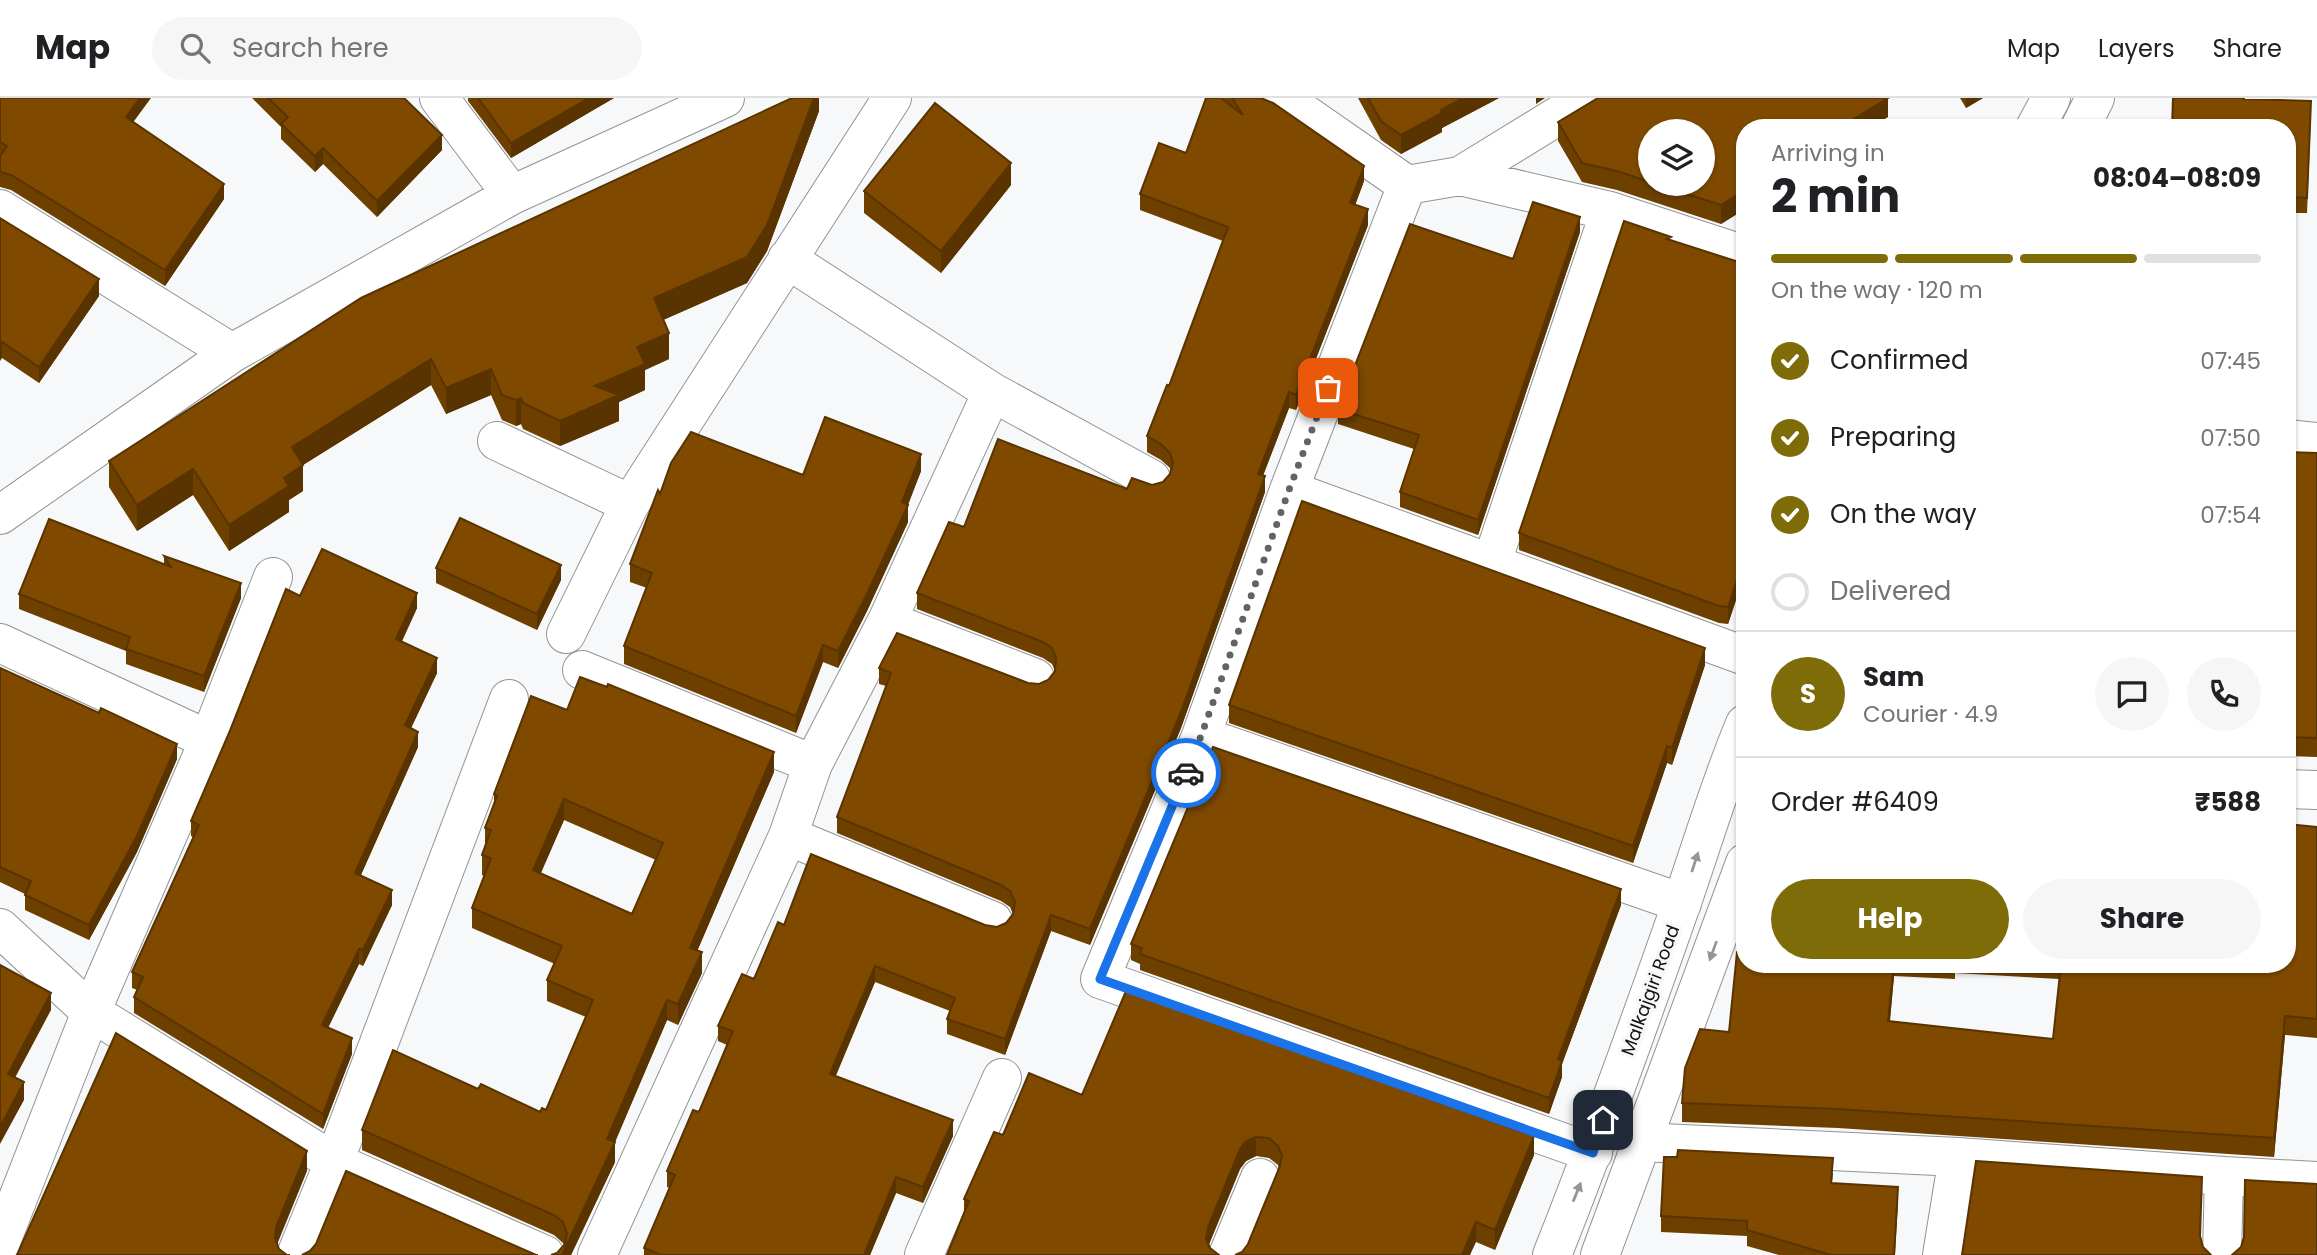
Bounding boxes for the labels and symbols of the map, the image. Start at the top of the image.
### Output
pin [1298,358,1358,418]
courier [1151,738,1221,808]
one-way arrow [1690,852,1701,873]
street label: Malkajgiri Road [1615,921,1685,1059]
one-way arrow [1707,940,1718,961]
pin [1573,1090,1633,1150]
one-way arrow [1572,1181,1583,1202]

